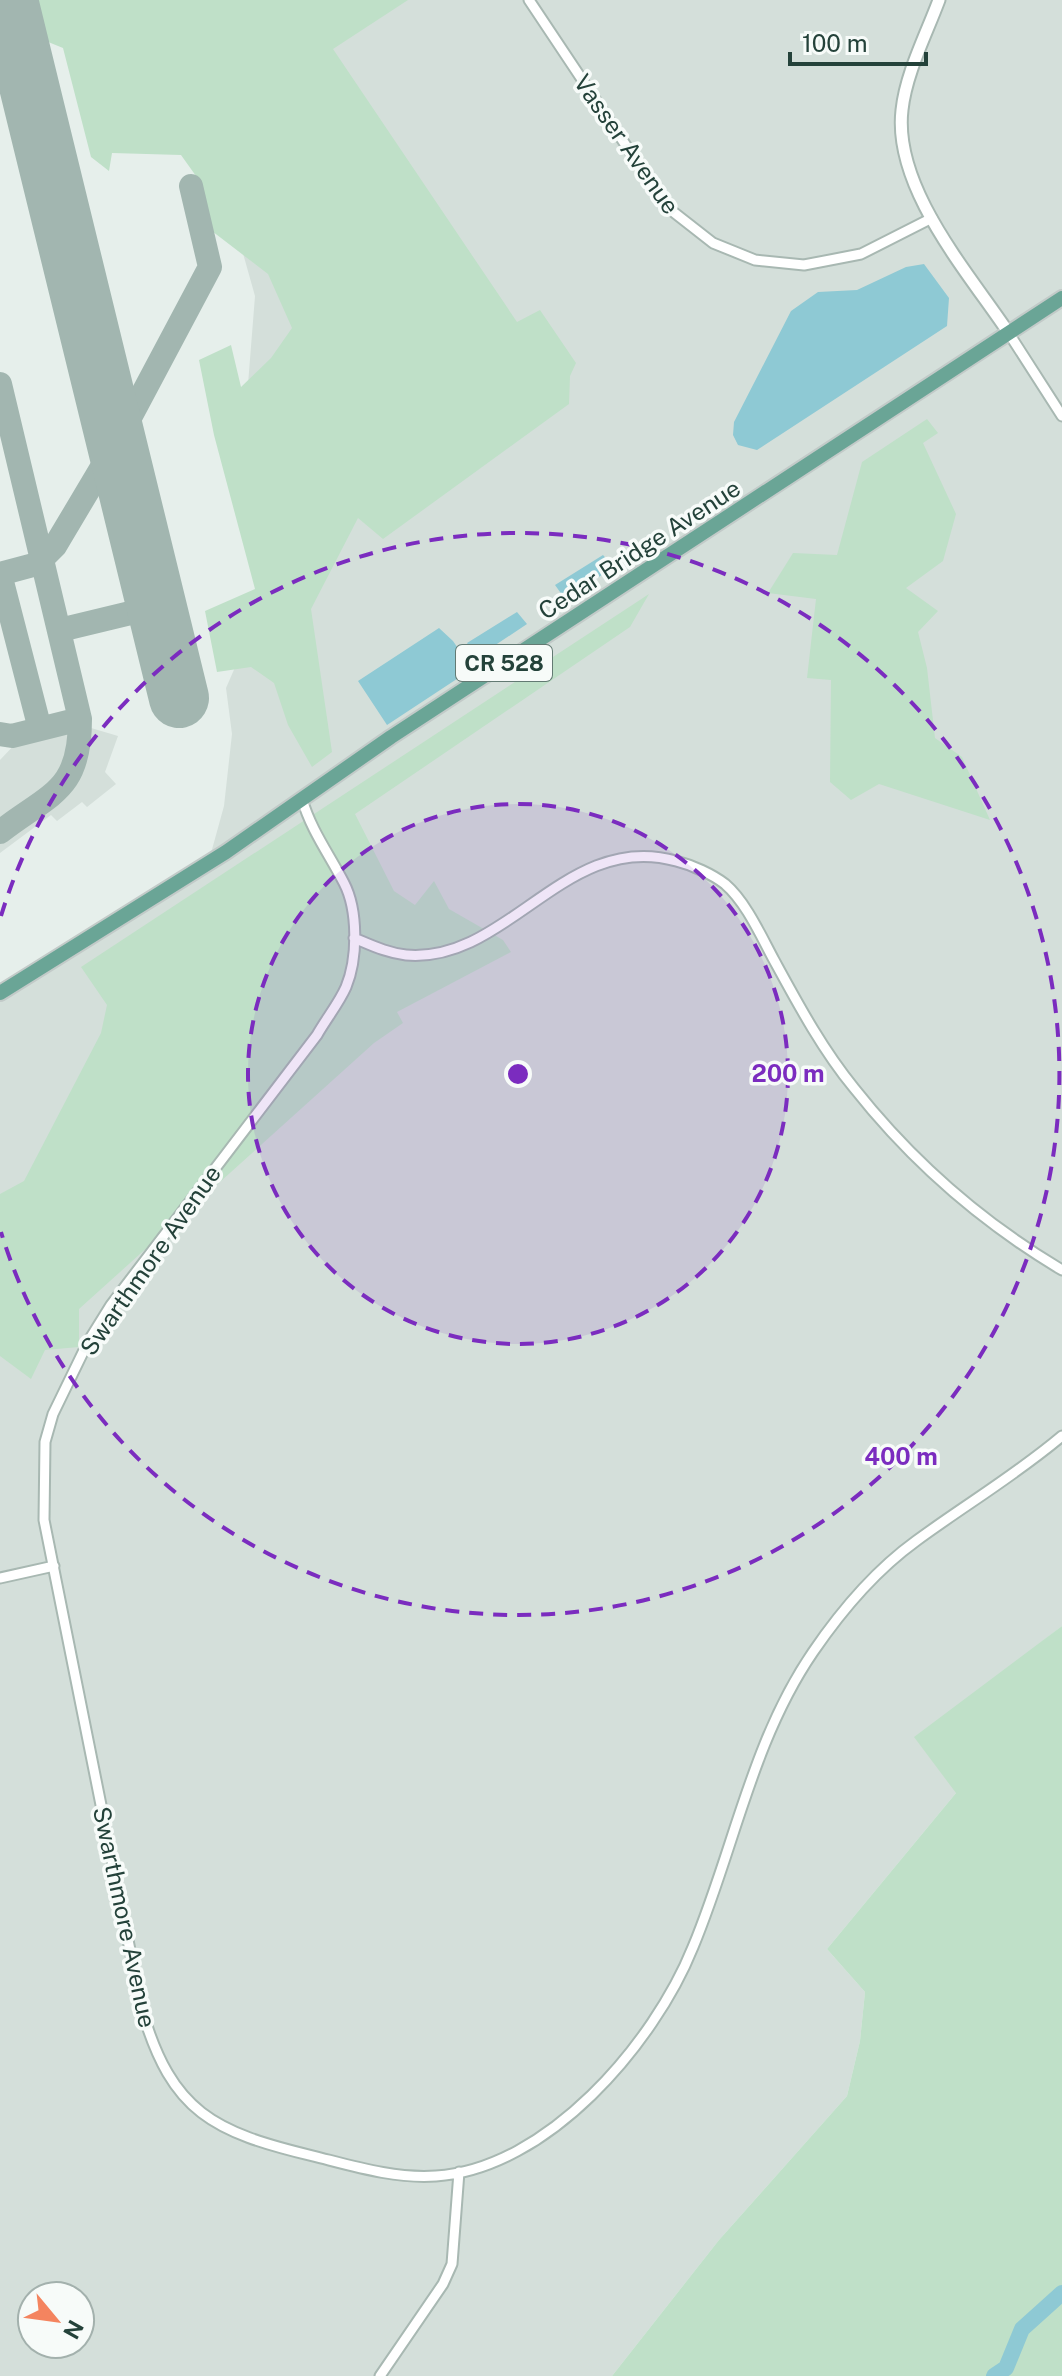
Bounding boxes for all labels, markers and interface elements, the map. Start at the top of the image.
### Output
scale bar [790,16,926,66]
text: 100 m [802,29,868,57]
street label: Vasser Avenue [569,69,685,219]
street label: Cedar Bridge Avenue [533,473,745,625]
road number: CR 528 [456,645,552,681]
text: 200 m [751,1059,825,1087]
centre of rings [504,1060,532,1088]
street label: Swarthmore Avenue [74,1160,226,1360]
text: 400 m [864,1442,938,1470]
street label: Swarthmore Avenue [88,1804,162,2030]
north arrow [16,2280,96,2360]
text: N [58,2316,89,2344]

